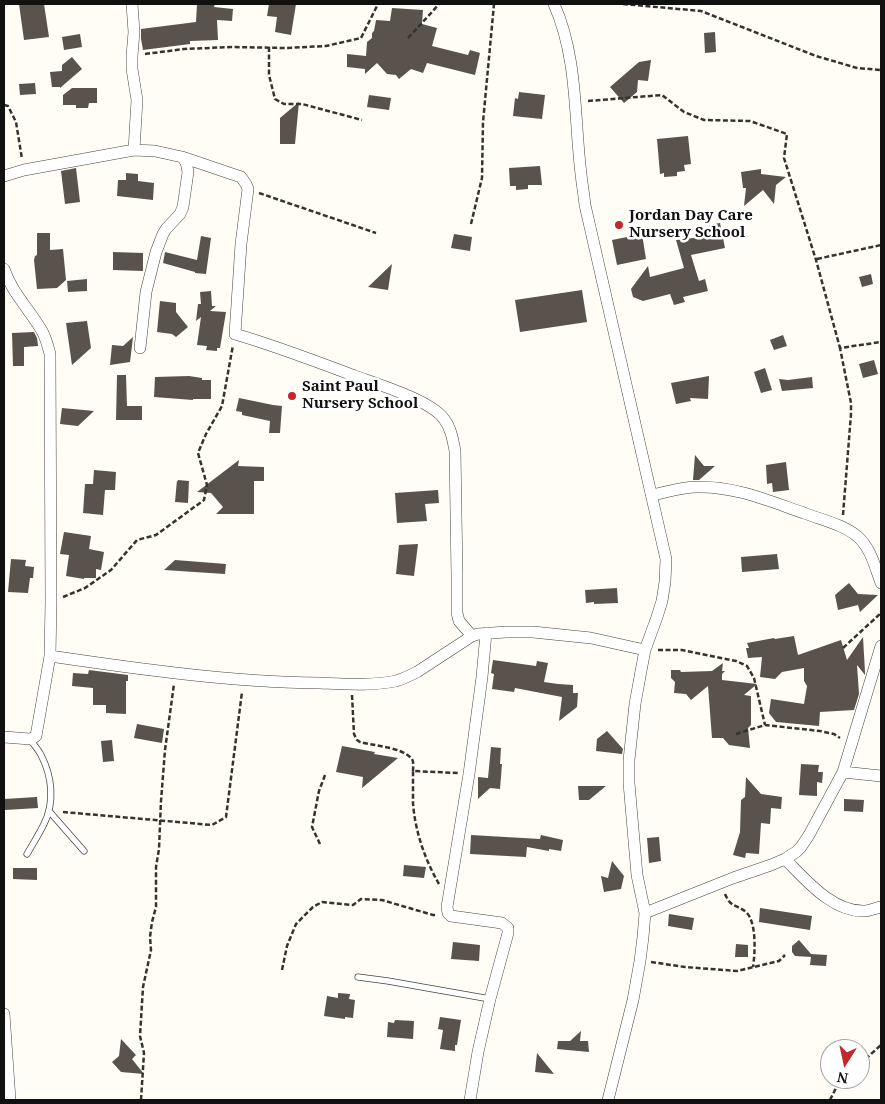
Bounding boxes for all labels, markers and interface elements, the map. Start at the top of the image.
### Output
place label: Jordan Day Care Nursery School [629,207,753,242]
marker: Jordan Day Care Nursery School [613,219,625,231]
place label: Saint Paul Nursery School [302,378,418,413]
marker: Saint Paul Nursery School [286,390,298,402]
north arrow [820,1039,870,1089]
text: N [835,1068,850,1089]

